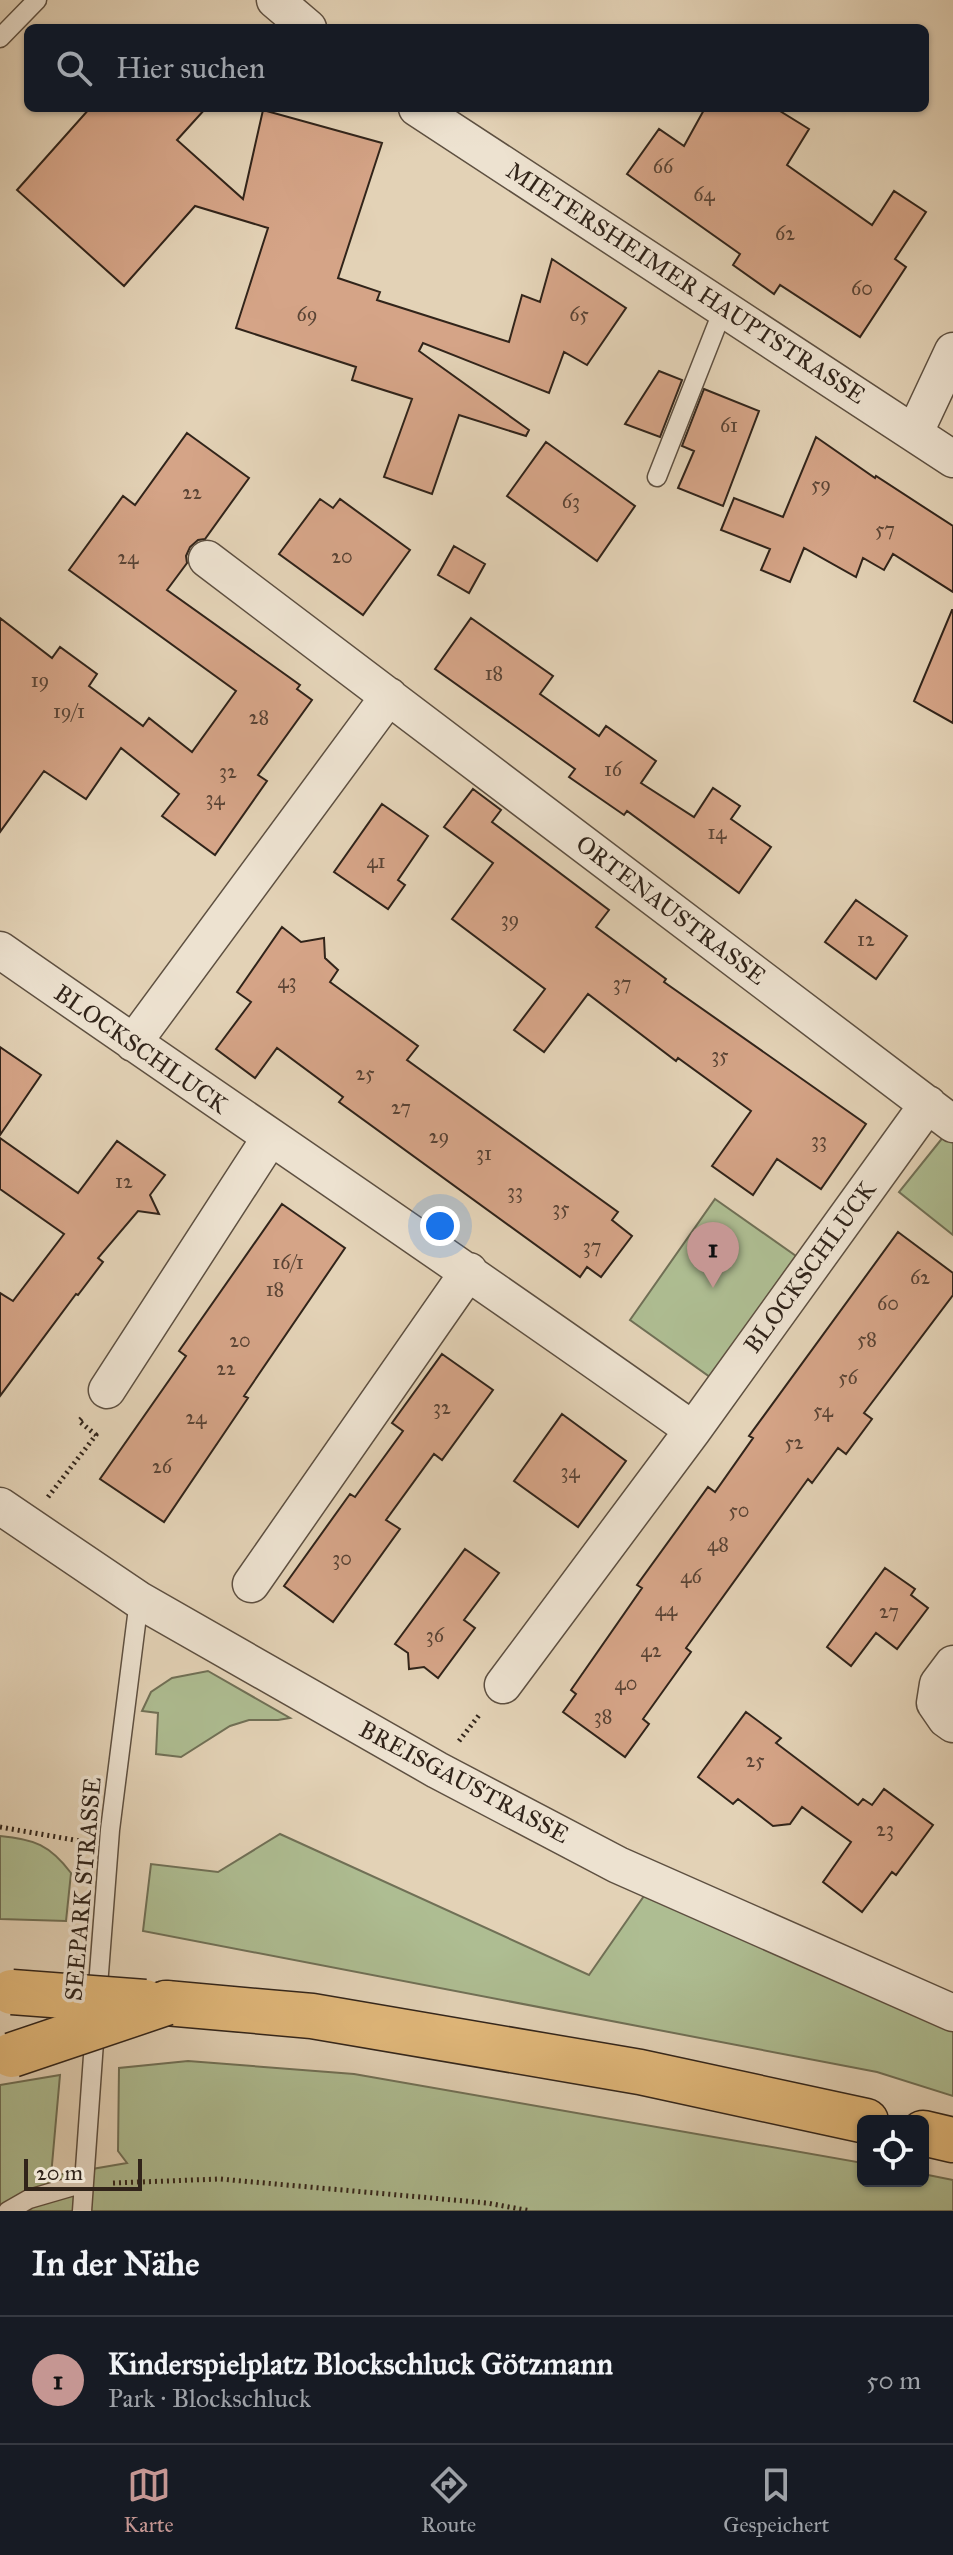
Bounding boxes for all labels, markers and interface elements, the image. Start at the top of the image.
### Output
search box [24,24,929,112]
icon: search [52,46,96,90]
text: Hier suchen [116,50,265,86]
house number: 66 [653,154,674,178]
street label: MIETERSHEIMER HAUPTSTRASSE [501,155,871,411]
house number: 64 [693,182,716,206]
house number: 62 [775,221,795,245]
house number: 60 [851,276,873,300]
house number: 69 [297,302,318,326]
house number: 65 [569,302,589,326]
house number: 61 [720,413,738,437]
house number: 59 [811,472,831,496]
house number: 22 [182,480,202,504]
house number: 63 [562,489,580,513]
house number: 57 [875,517,895,541]
house number: 20 [331,544,353,568]
house number: 24 [117,545,139,569]
house number: 18 [485,661,503,685]
house number: 19 [31,668,49,692]
house number: 19/1 [53,699,85,723]
house number: 28 [249,705,269,729]
house number: 16 [604,757,623,781]
house number: 32 [219,759,237,783]
house number: 34 [205,786,225,810]
house number: 14 [707,820,727,844]
street label: ORTENAUSTRASSE [570,829,772,991]
house number: 41 [366,849,386,873]
house number: 39 [501,907,519,931]
house number: 12 [857,927,875,951]
house number: 43 [277,969,297,993]
house number: 37 [613,971,631,995]
street label: BLOCKSCHLUCK [48,978,235,1121]
house number: 35 [711,1043,729,1067]
house number: 25 [355,1061,375,1085]
house number: 27 [391,1095,411,1119]
house number: 29 [429,1124,449,1148]
house number: 33 [811,1128,827,1152]
house number: 31 [476,1141,492,1165]
house number: 12 [115,1169,133,1193]
street label: BLOCKSCHLUCK [738,1174,883,1359]
house number: 33 [507,1179,523,1203]
house number: 35 [552,1196,570,1220]
your location [420,1206,460,1246]
pin: 1 [687,1222,739,1288]
house number: 37 [583,1234,601,1258]
house number: 16/1 [272,1250,304,1274]
house number: 62 [910,1265,930,1289]
house number: 18 [266,1277,284,1301]
house number: 60 [877,1291,899,1315]
house number: 58 [857,1327,877,1351]
house number: 20 [229,1328,251,1352]
house number: 22 [216,1356,236,1380]
house number: 56 [838,1365,859,1389]
house number: 32 [433,1395,451,1419]
house number: 54 [813,1398,834,1422]
house number: 24 [185,1405,207,1429]
house number: 52 [784,1430,804,1454]
house number: 26 [152,1454,173,1478]
house number: 34 [560,1459,580,1483]
house number: 50 [729,1498,749,1522]
house number: 48 [707,1532,729,1556]
house number: 30 [332,1546,352,1570]
house number: 46 [680,1564,702,1588]
house number: 44 [655,1597,678,1621]
house number: 27 [879,1599,899,1623]
house number: 36 [426,1623,445,1647]
house number: 42 [640,1638,662,1662]
house number: 40 [615,1671,637,1695]
house number: 38 [594,1704,612,1728]
street label: BREISGAUSTRASSE [354,1714,574,1850]
house number: 25 [745,1748,765,1772]
street label: SEEPARK STRASSE [58,1776,108,2002]
house number: 23 [876,1817,894,1841]
map controls [857,2115,929,2187]
button: locate [857,2115,929,2187]
scale bar [24,2155,142,2191]
text: 20 m [36,2159,83,2186]
text: In der Nähe [32,2243,199,2284]
text: Kinderspielplatz Blockschluck Götzmann [108,2346,613,2382]
text: 1 [53,2364,63,2396]
text: 50 m [866,2364,921,2396]
text: Park · Blockschluck [108,2382,311,2414]
tab: Karte [124,2463,174,2538]
tab: Route [421,2463,476,2538]
tab: Gespeichert [723,2463,829,2538]

